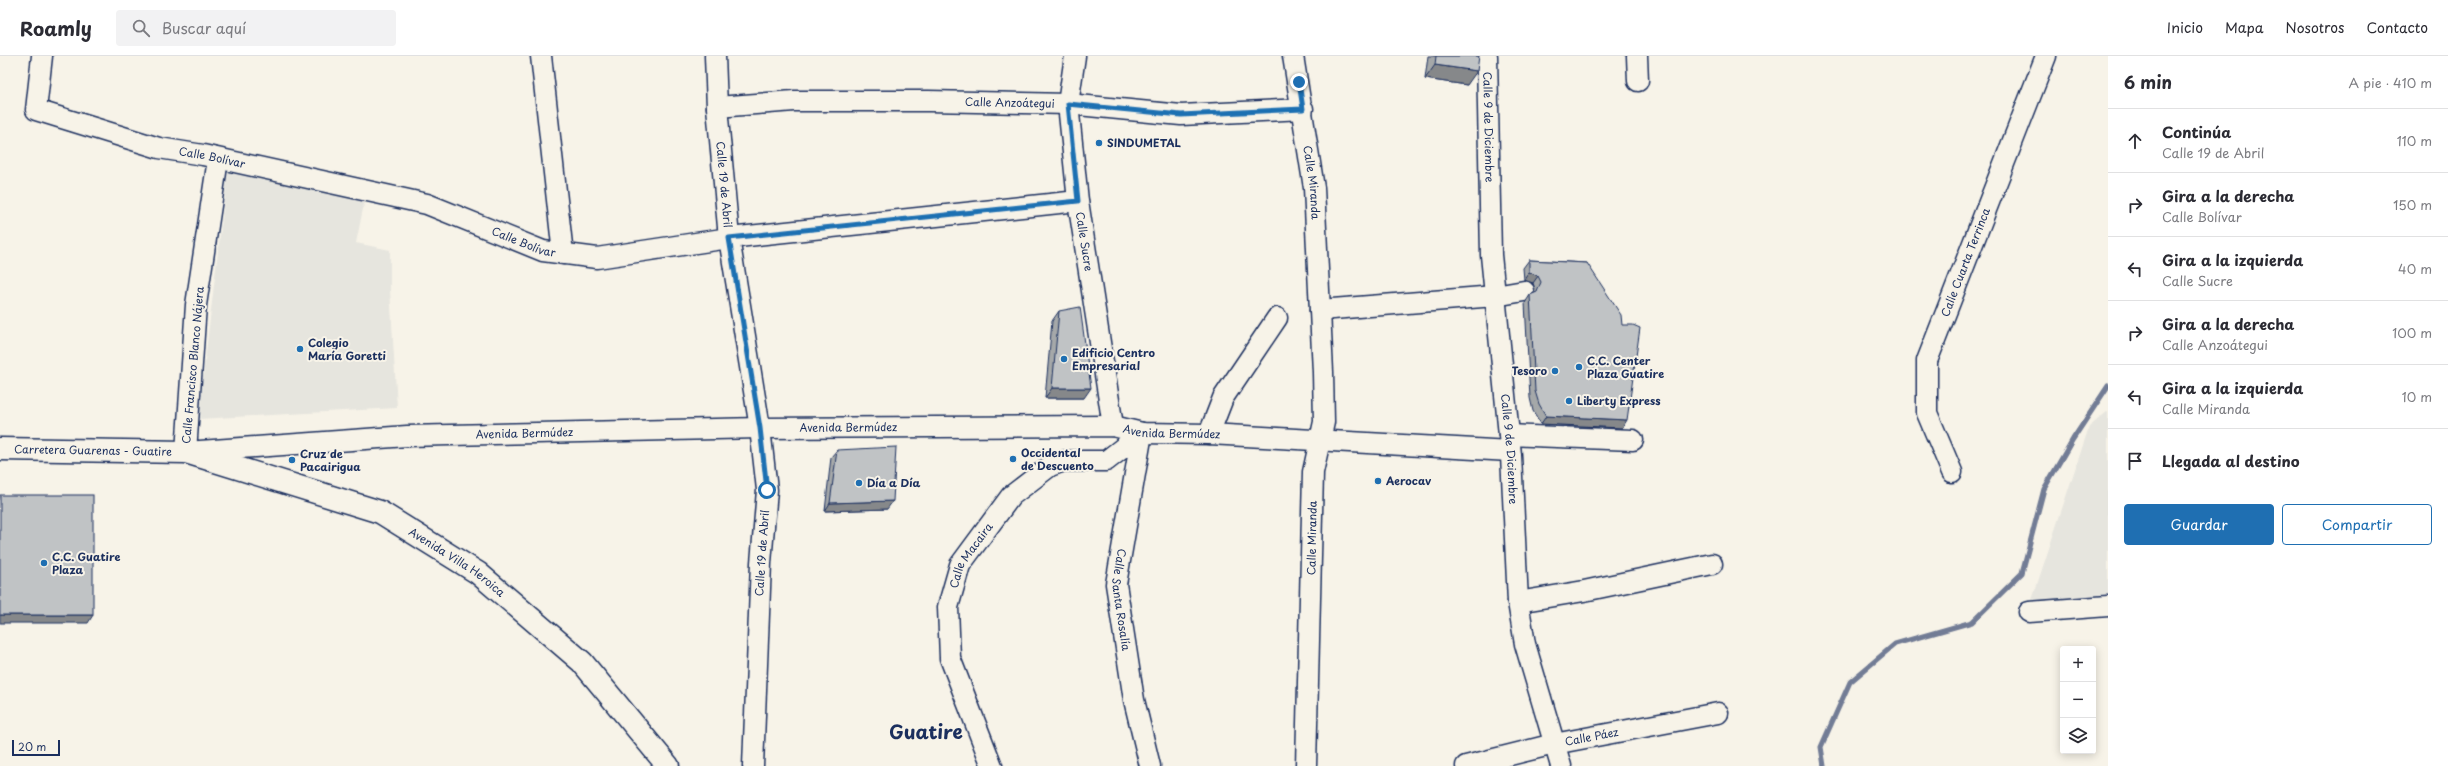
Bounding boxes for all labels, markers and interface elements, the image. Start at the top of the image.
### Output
search box [116,10,396,46]
text: Roamly [20,14,92,42]
text: Buscar aquí [162,16,246,39]
icon: search [130,17,152,39]
text: Inicio [2167,17,2203,38]
text: Mapa [2225,17,2263,38]
text: Nosotros [2285,17,2345,38]
text: Contacto [2367,17,2428,38]
text: 6 min [2124,69,2172,95]
street label: Calle 9 de Diciembre [1479,71,1499,183]
route end [1290,73,1308,91]
text: A pie · 410 m [2348,73,2432,92]
street label: Calle Anzoátegui [965,93,1055,112]
text: Continúa [2162,120,2231,143]
icon: ahead [2124,130,2146,152]
text: 110 m [2397,131,2432,150]
place label: SINDUMETAL [1107,134,1181,151]
marker: SINDUMETAL [1094,138,1104,148]
street label: Calle 19 de Abril [712,141,737,229]
street label: Calle Bolívar [178,142,247,172]
text: Calle 19 de Abril [2162,143,2265,162]
street label: Calle Miranda [1299,144,1325,220]
text: Gira a la derecha [2162,184,2294,207]
icon: right [2124,194,2146,216]
text: 150 m [2393,195,2432,214]
street label: Calle Cuarta Terrinca [1936,205,1994,319]
text: Calle Bolívar [2162,207,2242,226]
street label: Calle Sucre [1072,210,1098,273]
street label: Calle Bolívar [489,222,557,261]
text: Gira a la izquierda [2162,248,2303,271]
icon: left [2124,258,2146,280]
text: 40 m [2398,259,2432,278]
text: Calle Sucre [2162,271,2233,290]
street label: Calle Francisco Blanco Nájera [177,285,208,444]
text: Gira a la derecha [2162,312,2294,335]
icon: right [2124,322,2146,344]
text: 100 m [2392,323,2432,342]
place label: Colegio María Goretti [308,334,386,364]
text: Calle Anzoátegui [2162,335,2268,354]
marker: Colegio María Goretti [295,344,305,354]
place label: Edificio Centro Empresarial [1072,344,1156,374]
place label: C.C. Center Plaza Guatire [1587,352,1664,382]
marker: Edificio Centro Empresarial [1059,354,1069,364]
place label: Tesoro [1512,362,1547,379]
marker: C.C. Center Plaza Guatire [1574,362,1584,372]
marker: Tesoro [1550,366,1560,376]
text: Gira a la izquierda [2162,376,2303,399]
icon: left [2124,386,2146,408]
text: 10 m [2402,387,2432,406]
place label: Liberty Express [1577,392,1661,409]
street label: Calle 9 de Diciembre [1497,393,1522,505]
marker: Liberty Express [1564,396,1574,406]
text: Calle Miranda [2162,399,2250,418]
street label: Avenida Bermúdez [799,418,897,436]
street label: Avenida Bermúdez [1121,420,1221,443]
street label: Avenida Bermúdez [475,423,573,442]
street label: Carretera Guarenas - Guatire [14,440,172,460]
place label: Occidental de Descuento [1021,444,1094,474]
place label: Cruz de Pacairigua [300,445,361,475]
text: Llegada al destino [2162,449,2300,472]
icon: arrive [2124,450,2146,472]
marker: Occidental de Descuento [1008,454,1018,464]
marker: Cruz de Pacairigua [287,455,297,465]
place label: Aerocav [1385,472,1432,489]
place label: Día a Día [867,474,920,491]
marker: Aerocav [1373,476,1383,486]
marker: Día a Día [854,478,864,488]
route start [758,481,776,499]
street label: Calle Miranda [1302,500,1321,575]
button: Guardar [2124,504,2274,545]
button: Compartir [2282,504,2432,545]
street label: Calle 19 de Abril [750,509,773,597]
street label: Calle Macaira [945,519,997,590]
street label: Avenida Villa Heroica [406,523,509,601]
street label: Calle Santa Rosalía [1108,547,1135,652]
place label: C.C. Guatire Plaza [52,548,120,578]
marker: C.C. Guatire Plaza [39,558,49,568]
map controls [2060,646,2096,754]
button: + [2060,646,2096,682]
button: − [2060,682,2096,718]
district label: Guatire [889,717,963,745]
button: layers [2060,718,2096,754]
street label: Calle Páez [1563,723,1620,750]
scale bar [12,738,60,757]
text: 20 m [18,738,46,755]

